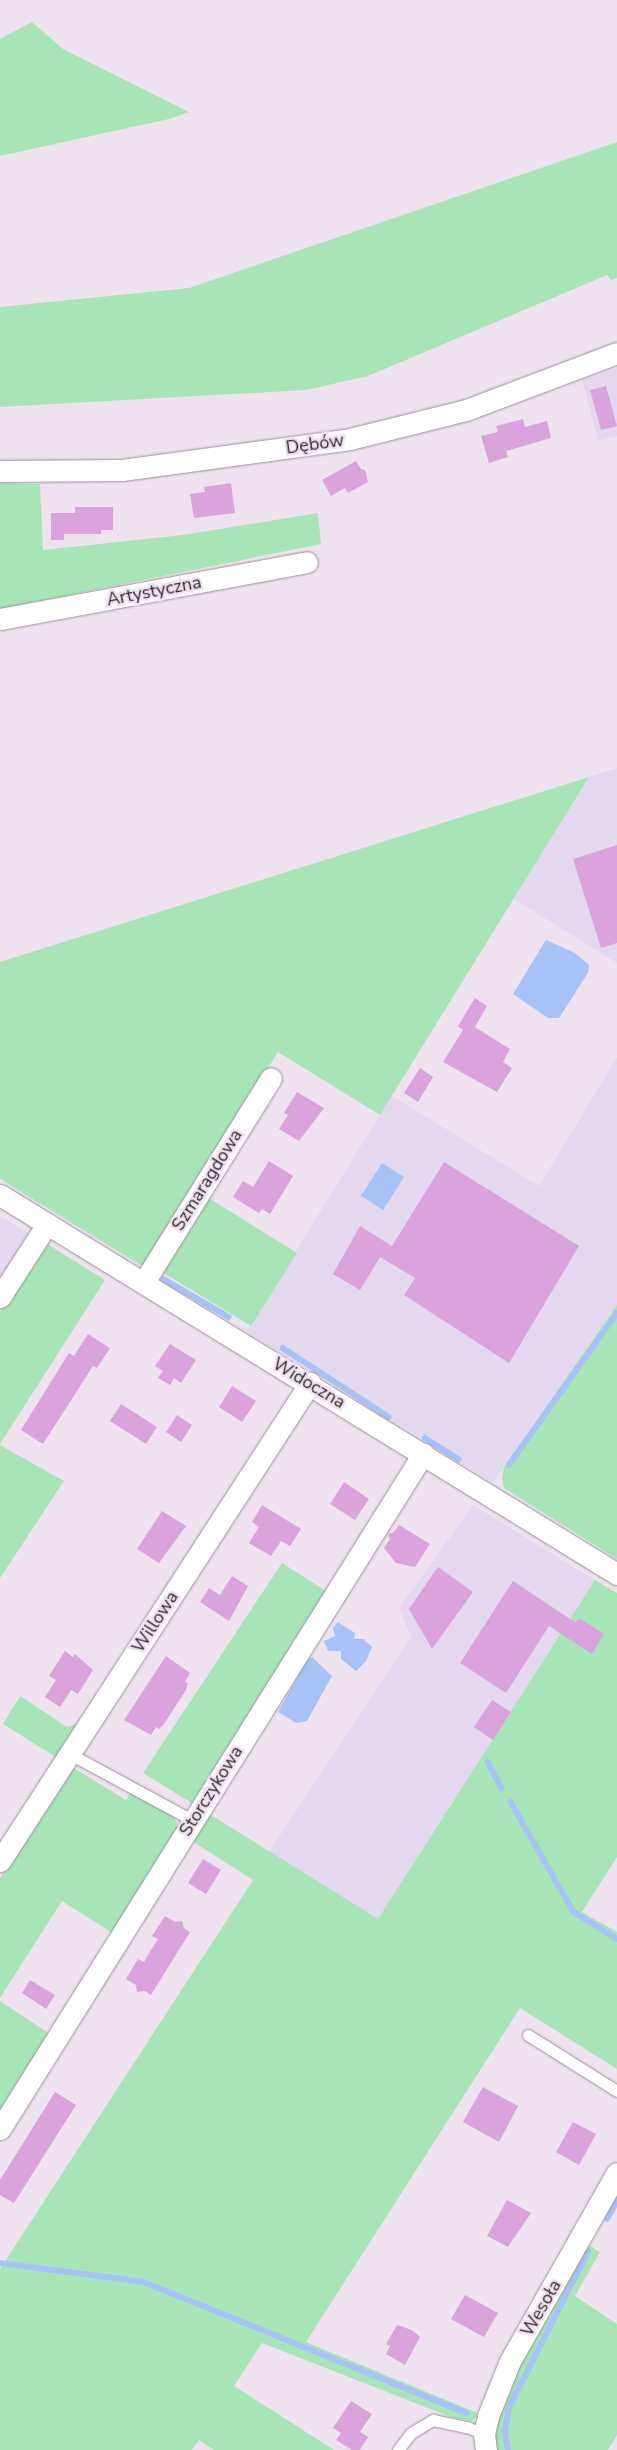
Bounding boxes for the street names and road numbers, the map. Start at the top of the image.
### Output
street label: Dębów [285,429,345,459]
street label: Artystyczna [105,571,203,611]
street label: Szmaragdowa [167,1125,247,1235]
street label: Widoczna [269,1353,349,1413]
street label: Willowa [127,1587,183,1657]
street label: Storczykowa [175,1742,247,1840]
street label: Wesoła [516,2276,566,2340]

